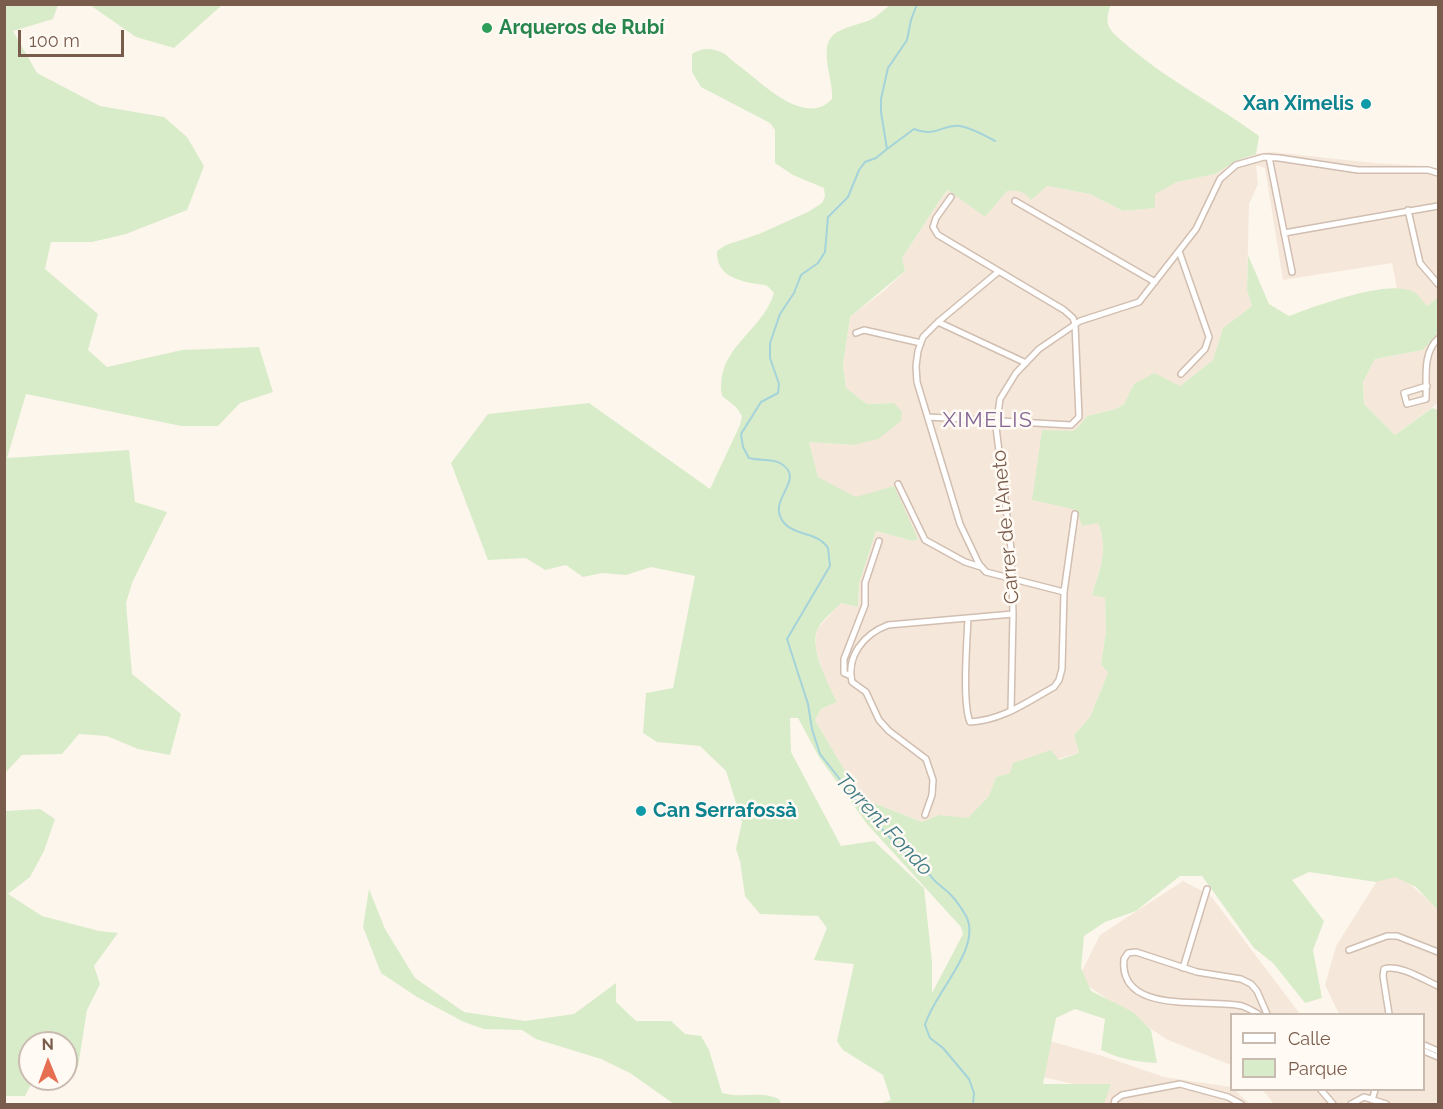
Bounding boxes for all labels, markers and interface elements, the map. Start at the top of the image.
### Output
place label: Arqueros de Rubí [499,16,664,40]
scale bar [21,18,128,56]
marker: Arqueros de Rubí [480,21,494,35]
text: 100 m [29,30,80,51]
place label: Xan Ximelis [1243,92,1354,116]
marker: Xan Ximelis [1359,97,1373,111]
district label: XIMELIS [943,408,1033,434]
street label: Carrer de l'Aneto [987,449,1025,605]
water label: Torrent Fondo [830,769,938,881]
place label: Can Serrafossà [653,799,797,823]
marker: Can Serrafossà [634,804,648,818]
legend [1230,1013,1425,1091]
text: Calle [1288,1028,1331,1049]
north arrow [18,1031,78,1091]
text: N [41,1035,54,1054]
text: Parque [1288,1058,1347,1079]

